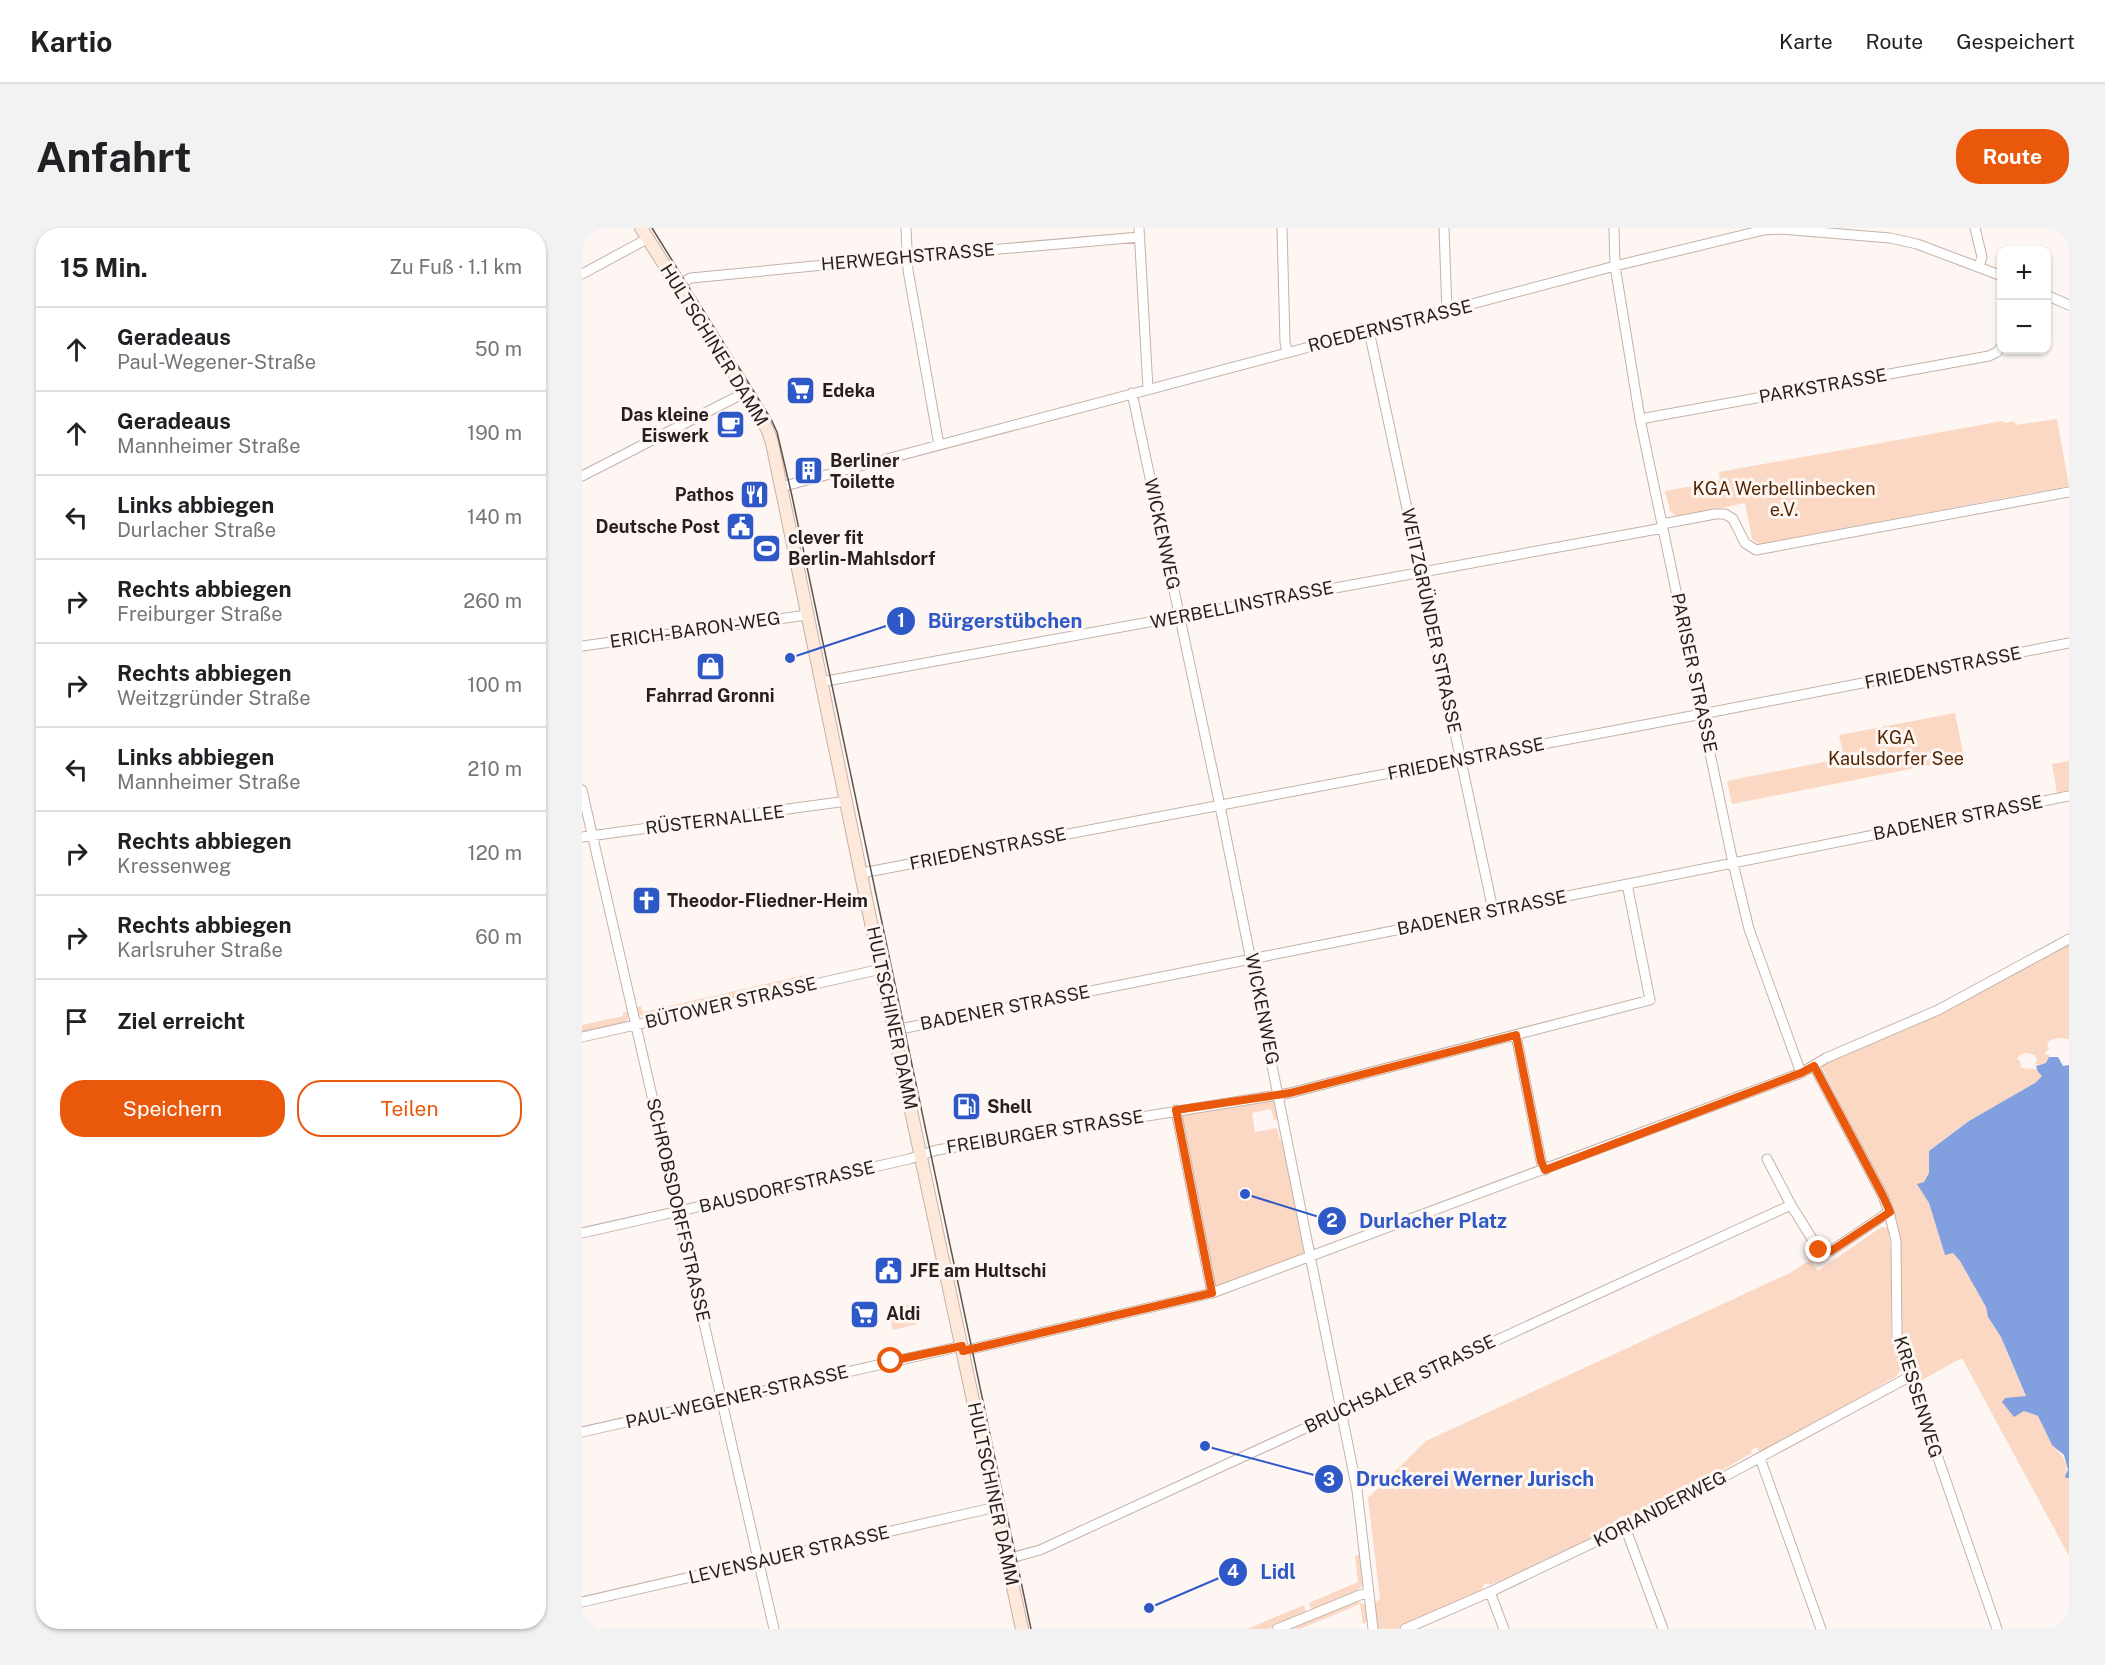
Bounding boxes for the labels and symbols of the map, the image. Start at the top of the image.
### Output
street label: HERWEGHSTRASSE [820,238,996,275]
street label: HULTSCHINER DAMM [656,260,773,430]
street label: ROEDERNSTRASSE [1306,295,1474,356]
street label: PARKSTRASSE [1757,364,1889,407]
supermarket icon: Edeka [785,375,817,407]
place label: Edeka [822,380,875,401]
place label: Das kleine Eiswerk [620,404,710,446]
cafe icon: Das kleine Eiswerk [714,409,746,441]
place label: Berliner Toilette [830,450,900,492]
building icon: Berliner Toilette [793,455,825,487]
street label: WICKENWEG [1140,476,1185,591]
park label: KGA Werbellinbecken e.V. [1692,478,1876,520]
restaurant icon: Pathos [739,479,771,511]
place label: Pathos [675,484,734,505]
street label: WEITZGRÜNDER STRASSE [1397,506,1467,736]
public building icon: Deutsche Post [725,511,757,543]
place label: Deutsche Post [596,516,720,537]
place label: clever fit Berlin-Mahlsdorf [788,527,935,569]
sports icon: clever fit Berlin-Mahlsdorf [751,532,783,564]
street label: WERBELLINSTRASSE [1149,576,1335,633]
street label: PARISER STRASSE [1667,591,1722,755]
callout: Bürgerstübchen [886,602,1095,640]
street label: ERICH-BARON-WEG [608,607,782,652]
text: Bürgerstübchen [928,609,1082,633]
text: 1 [897,610,905,631]
street label: FRIEDENSTRASSE [1863,642,2023,693]
shop icon: Fahrrad Gronni [694,651,726,683]
place label: Fahrrad Gronni [645,685,775,706]
park label: KGA Kaulsdorfer See [1828,727,1964,769]
street label: FRIEDENSTRASSE [1386,733,1546,784]
street label: BADENER STRASSE [1871,791,2045,844]
street label: RÜSTERNALLEE [644,800,786,838]
street label: FRIEDENSTRASSE [908,823,1068,874]
church icon: Theodor-Fliedner-Heim [630,885,662,917]
street label: BADENER STRASSE [1395,886,1569,939]
place label: Theodor-Fliedner-Heim [667,890,868,911]
street label: HULTSCHINER DAMM [863,924,922,1111]
street label: WICKENWEG [1241,951,1284,1067]
street label: BÜTOWER STRASSE [643,972,819,1033]
street label: BADENER STRASSE [918,981,1092,1034]
fuel station icon: Shell [950,1091,982,1123]
street label: SCHROBSDORFFSTRASSE [643,1096,714,1324]
place label: Shell [987,1096,1032,1117]
street label: FREIBURGER STRASSE [945,1106,1145,1157]
street label: BAUSDORFSTRASSE [697,1156,877,1217]
callout: Durlacher Platz [1317,1202,1519,1240]
text: Durlacher Platz [1359,1209,1507,1233]
text: 2 [1326,1210,1338,1231]
route end [1805,1236,1831,1262]
public building icon: JFE am Hultschi [873,1255,905,1287]
place label: JFE am Hultschi [910,1260,1046,1281]
supermarket icon: Aldi [849,1298,881,1330]
place label: Aldi [886,1303,920,1324]
street label: BRUCHSALER STRASSE [1301,1330,1499,1437]
street label: KRESSENWEG [1890,1333,1947,1460]
route start [877,1347,903,1373]
street label: PAUL-WEGENER-STRASSE [623,1361,850,1432]
street label: HULTSCHINER DAMM [964,1400,1023,1587]
callout: Druckerei Werner Jurisch [1314,1460,1607,1498]
street label: KORIANDERWEG [1590,1466,1730,1551]
text: Druckerei Werner Jurisch [1356,1467,1594,1491]
text: 3 [1323,1469,1335,1490]
street label: LEVENSAUER STRASSE [686,1521,891,1588]
callout: Lidl [1218,1553,1308,1591]
text: Lidl [1260,1560,1296,1584]
text: 4 [1227,1561,1239,1582]

